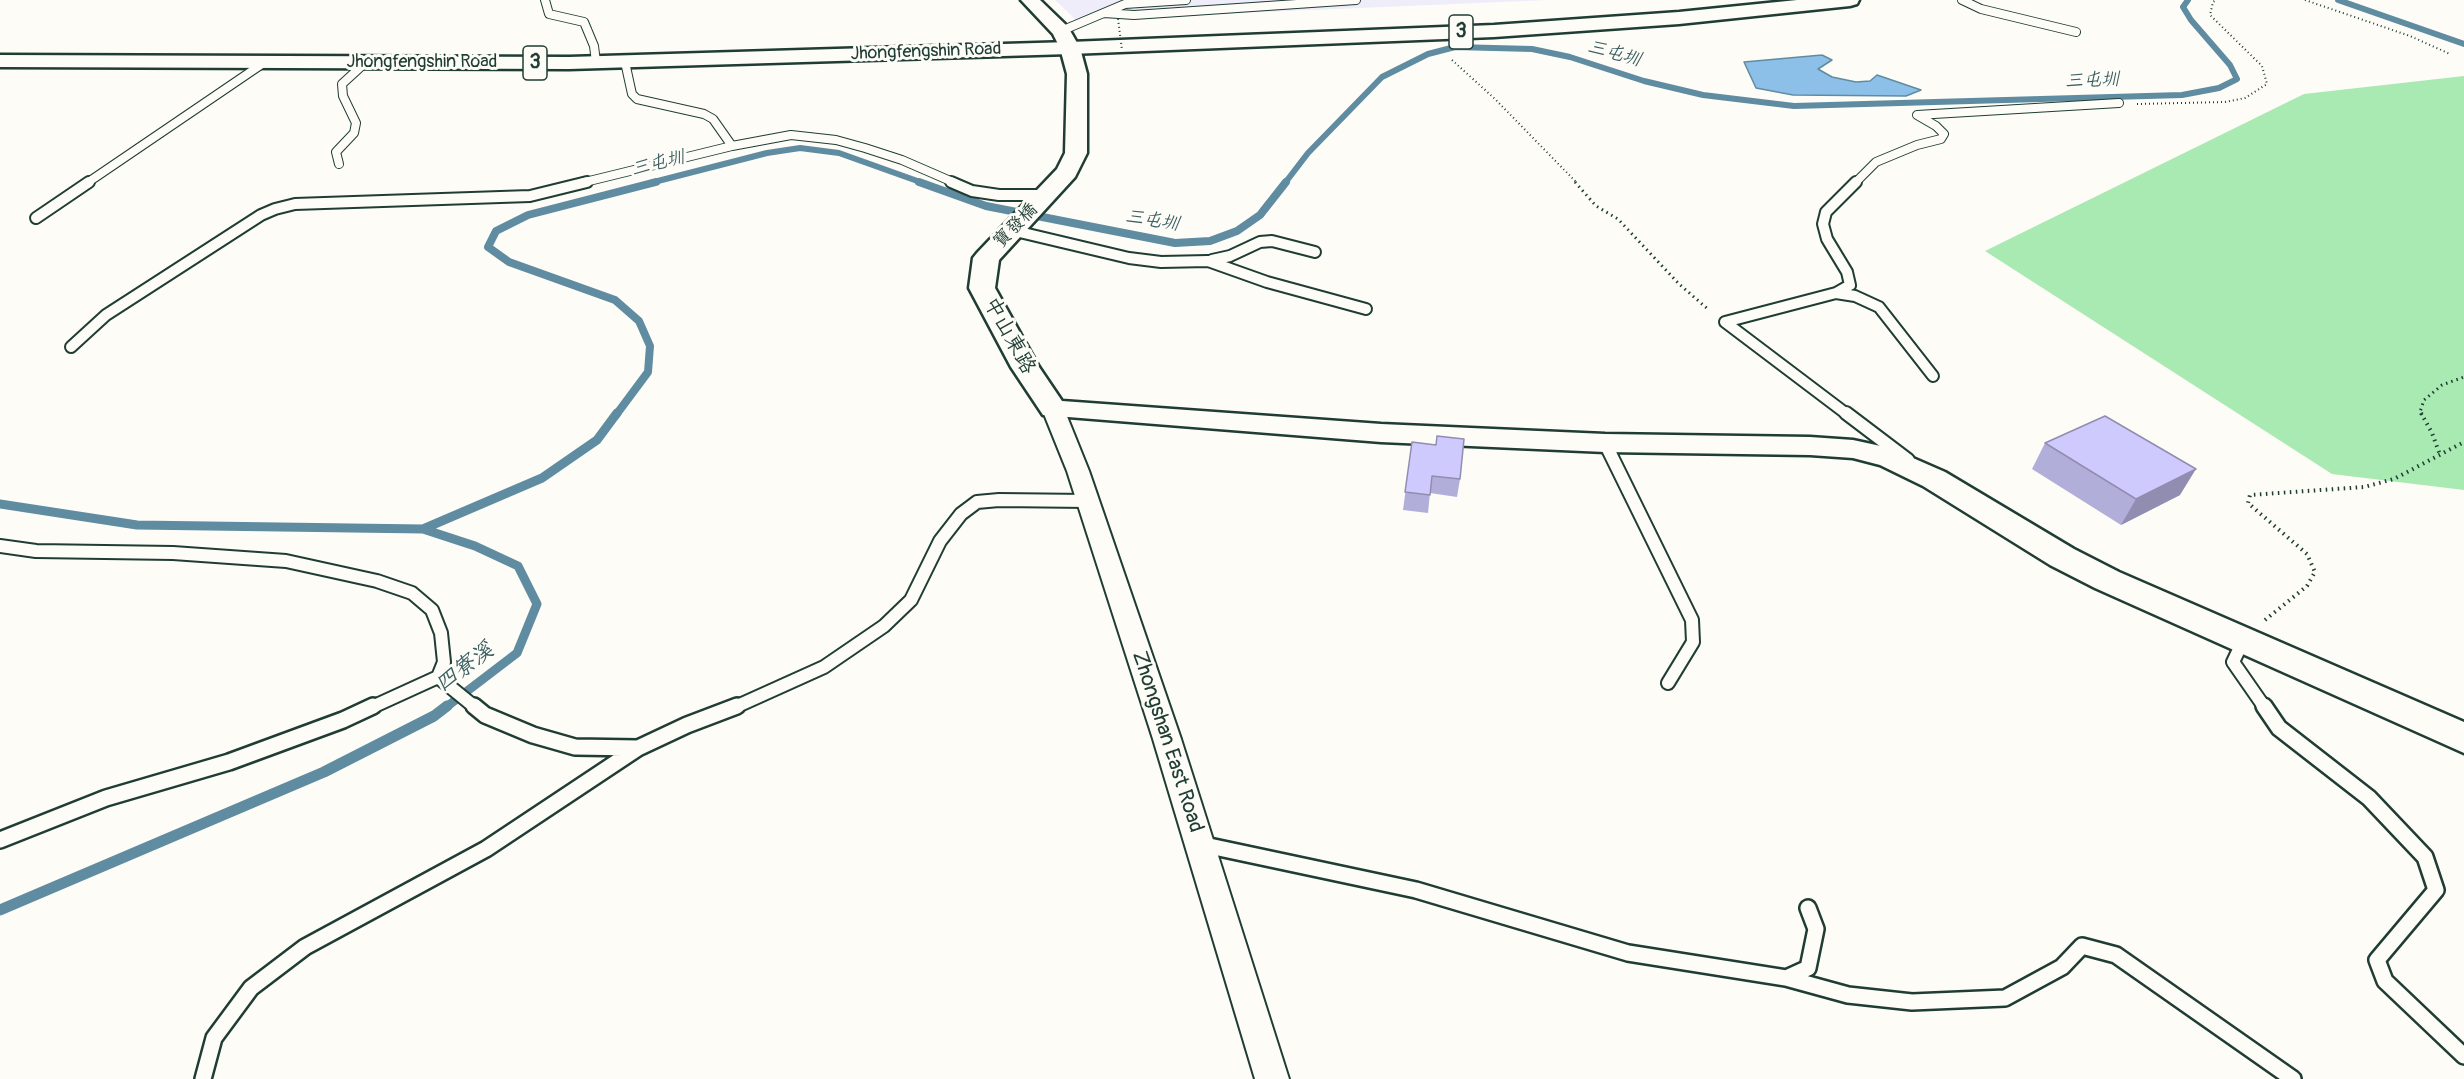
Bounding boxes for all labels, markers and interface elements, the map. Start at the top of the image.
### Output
road number: 3 [1449,15,1473,49]
water label: 三屯圳 [1585,37,1643,71]
street label: Jhongfengshin Road [850,39,1002,65]
road number: 3 [523,46,547,80]
street label: Jhongfengshin Road [347,51,497,73]
water label: 三屯圳 [2065,69,2119,93]
water label: 三屯圳 [629,147,687,181]
street label: 寶發橋 [989,199,1043,253]
water label: 三屯圳 [1124,206,1180,236]
street label: 中山東路 [978,293,1040,379]
water label: 四寮溪 [431,638,499,698]
street label: Zhongshan East Road [1126,648,1208,836]

